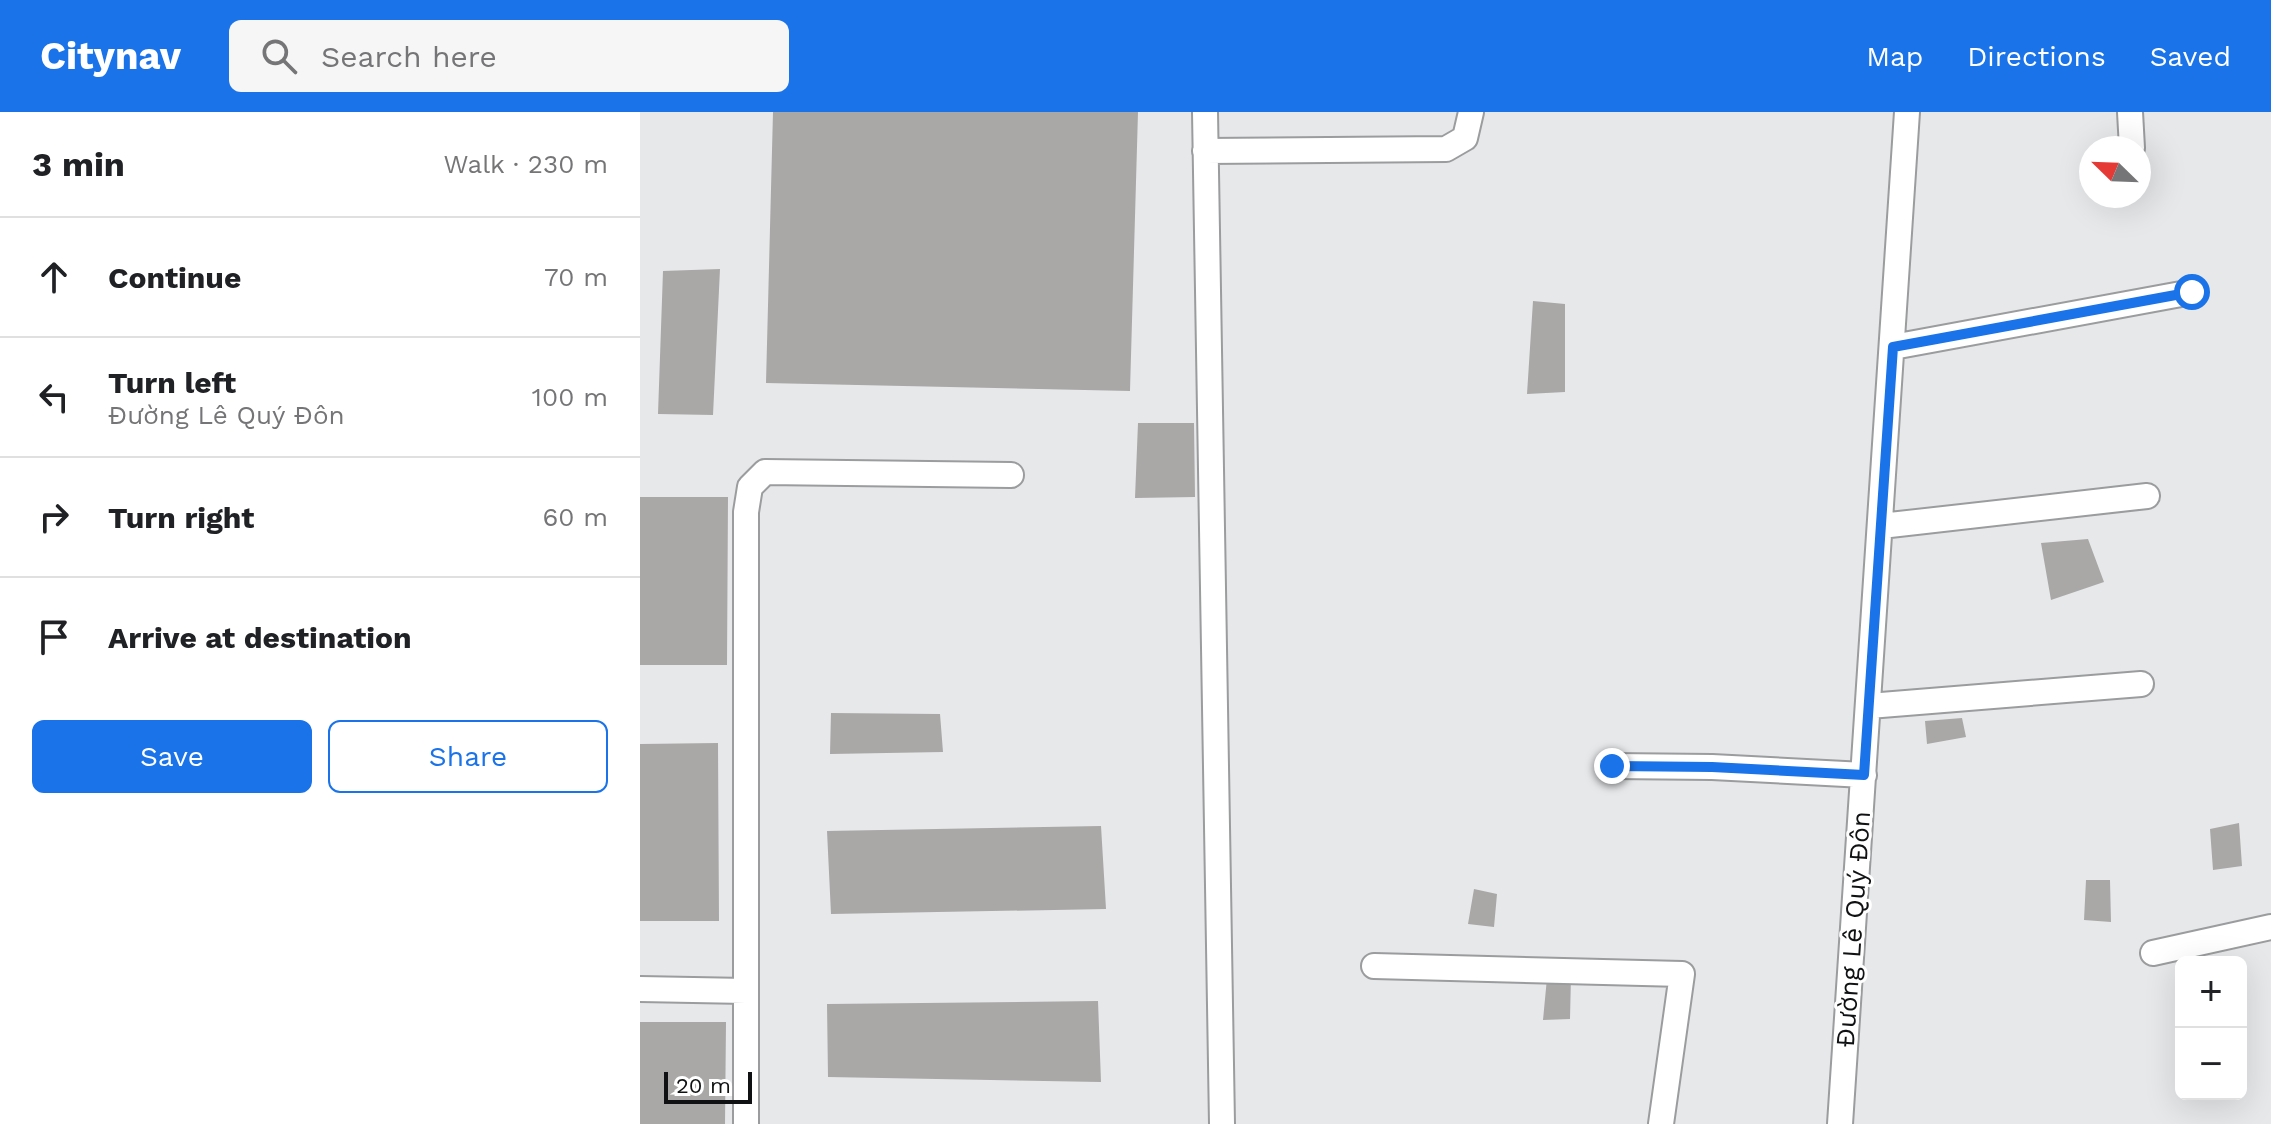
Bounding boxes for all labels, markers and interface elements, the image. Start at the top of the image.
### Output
search box [229,20,789,92]
text: Citynav [40,34,181,78]
icon: search [257,34,301,78]
text: Search here [321,39,497,74]
text: Map [1866,40,1923,73]
text: Directions [1967,40,2106,73]
text: Saved [2150,40,2231,73]
north arrow [2079,136,2151,208]
text: 3 min [32,144,125,184]
text: Walk · 230 m [443,149,608,179]
icon: ahead [32,255,76,299]
text: Continue [108,260,241,295]
text: 70 m [544,262,608,292]
route start [2174,274,2210,310]
text: Turn left [108,365,236,400]
icon: left [32,375,76,419]
text: 100 m [532,382,608,412]
text: Đường Lê Quý Đôn [108,400,345,430]
icon: right [32,495,76,539]
text: Turn right [108,500,254,535]
text: 60 m [542,502,608,532]
icon: arrive [32,615,76,659]
text: Arrive at destination [108,620,412,655]
button: Save [32,720,312,793]
button: Share [328,720,608,793]
route end [1594,748,1630,784]
street label: Đường Lê Quý Đôn [1830,810,1876,1048]
map controls [2175,956,2247,1100]
button: + [2175,956,2247,1028]
button: − [2175,1028,2247,1100]
scale bar [664,1068,752,1104]
text: 20 m [676,1073,731,1098]

